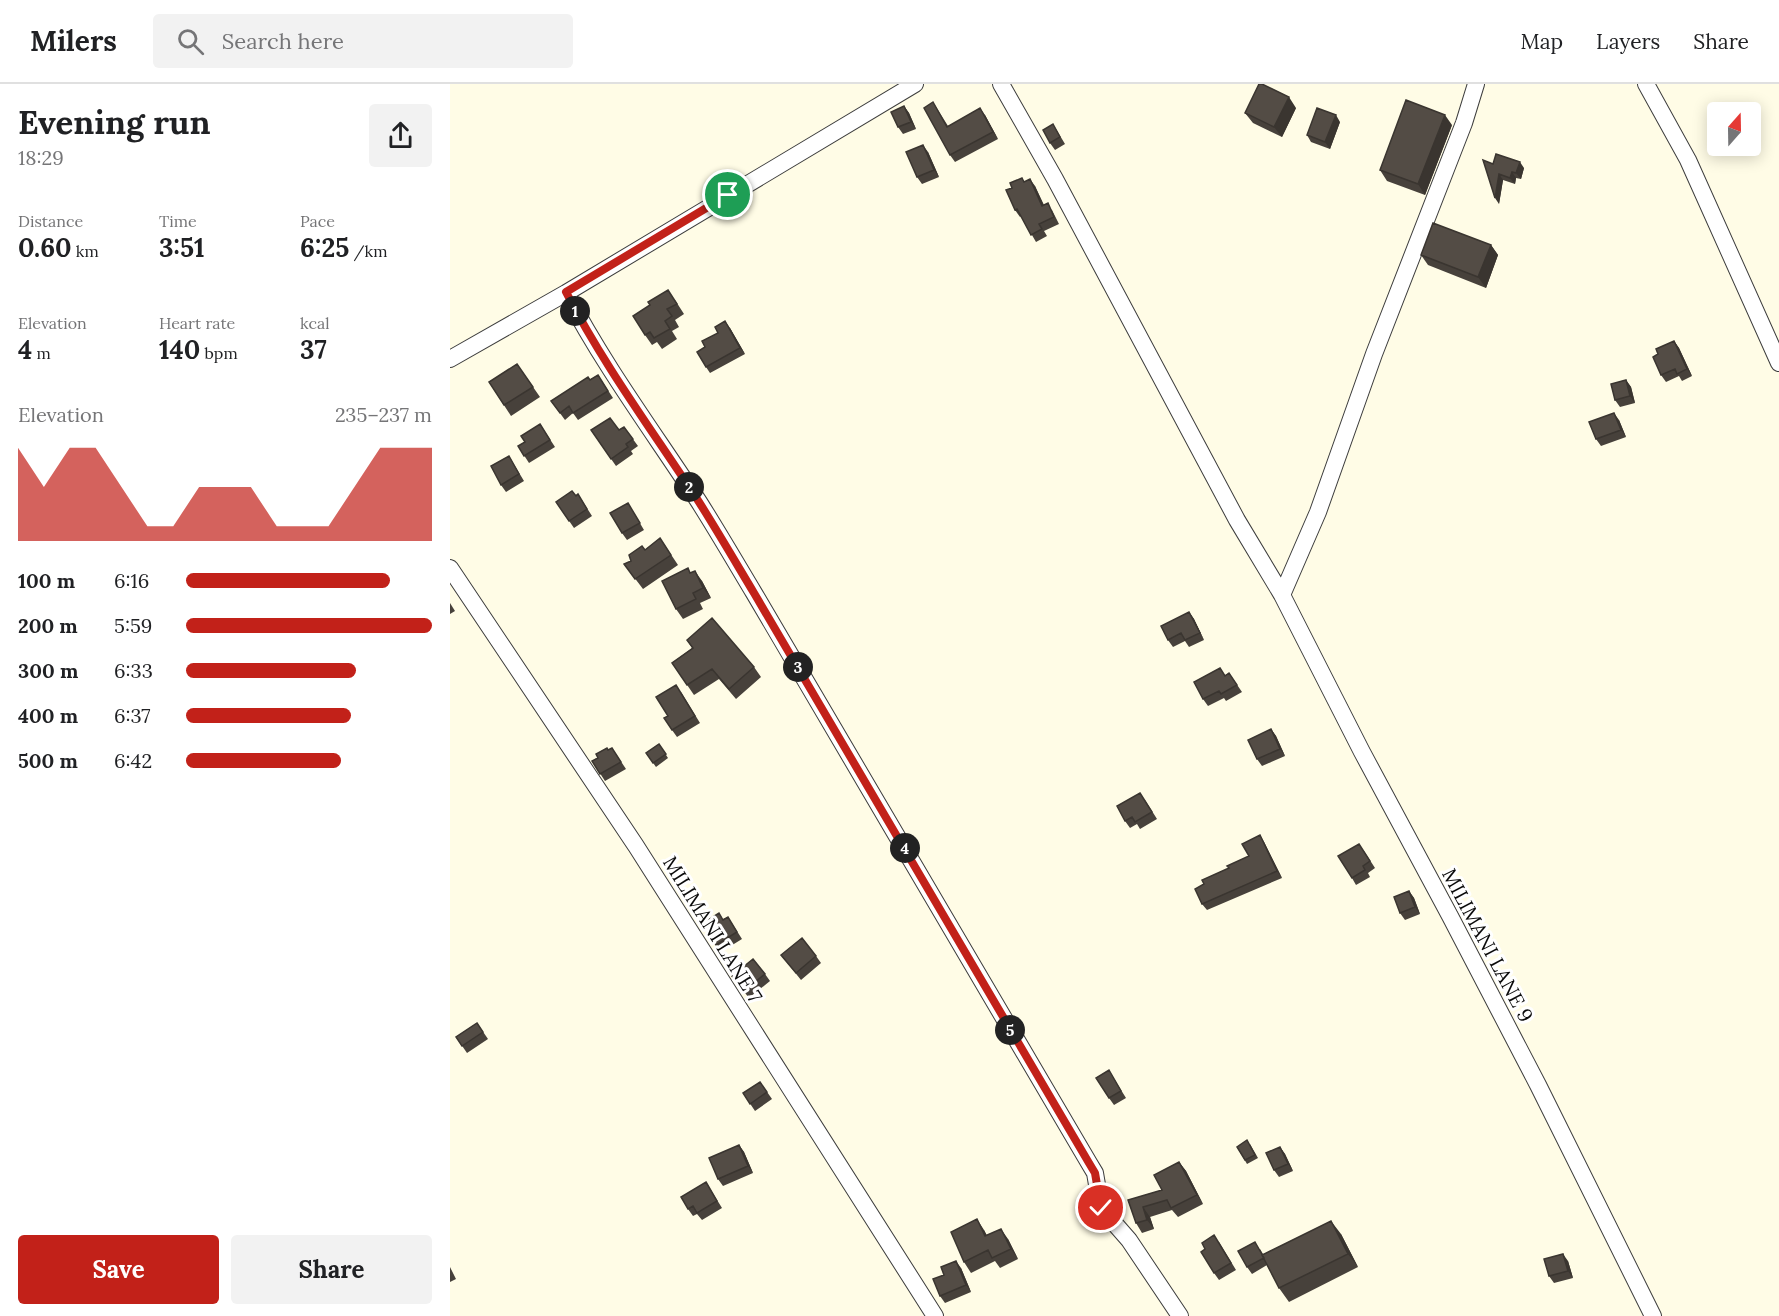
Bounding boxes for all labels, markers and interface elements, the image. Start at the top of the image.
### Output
search box [153,14,573,68]
text: Milers [30,23,117,59]
icon: search [174,25,207,58]
text: Search here [222,27,344,55]
text: Map [1520,28,1563,55]
text: Layers [1596,28,1660,55]
text: Share [1693,28,1749,55]
text: Evening run [18,101,210,143]
north arrow [1707,102,1761,156]
map controls [1707,102,1761,156]
button: share [369,104,432,167]
text: 18:29 [18,145,64,170]
pin [702,169,753,220]
icon: arrive [711,178,744,211]
text: Distance [18,211,83,231]
text: Time [159,211,197,231]
text: Pace [300,211,335,231]
text: 0.60 [18,231,72,264]
text: 3:51 [159,231,205,264]
text: 6:25 [300,231,349,264]
text: km [72,241,99,261]
text: /km [349,241,388,261]
pin: 1 [560,296,590,326]
text: 1 [572,301,578,321]
text: Elevation [18,313,87,333]
text: Heart rate [159,313,235,333]
text: kcal [300,313,330,333]
text: 4 [18,333,32,366]
text: 140 [159,333,200,366]
text: 37 [300,333,327,366]
text: m [32,343,51,363]
text: bpm [200,343,238,363]
text: Elevation [18,402,104,427]
text: 235–237 m [335,402,432,427]
pin: 2 [674,472,704,502]
text: 2 [685,477,693,497]
text: 100 m [18,568,75,593]
text: 6:16 [114,568,149,593]
text: 200 m [18,613,78,638]
text: 5:59 [114,613,152,638]
pin: 3 [783,652,813,682]
text: 3 [794,657,802,677]
text: 300 m [18,658,78,683]
text: 6:33 [114,658,153,683]
text: 400 m [18,703,78,728]
text: 6:37 [114,703,150,728]
text: 500 m [18,748,78,773]
text: 6:42 [114,748,152,773]
pin: 4 [890,833,920,863]
text: 4 [901,838,909,858]
street label: MILIMANI LANE 7 [658,851,768,1007]
street label: MILIMANI LANE 9 [1437,864,1539,1026]
pin: 5 [995,1015,1025,1045]
text: 5 [1006,1020,1014,1040]
pin [1075,1182,1126,1233]
icon: check [1084,1191,1117,1224]
button: Save [18,1235,219,1304]
button: Share [231,1235,432,1304]

